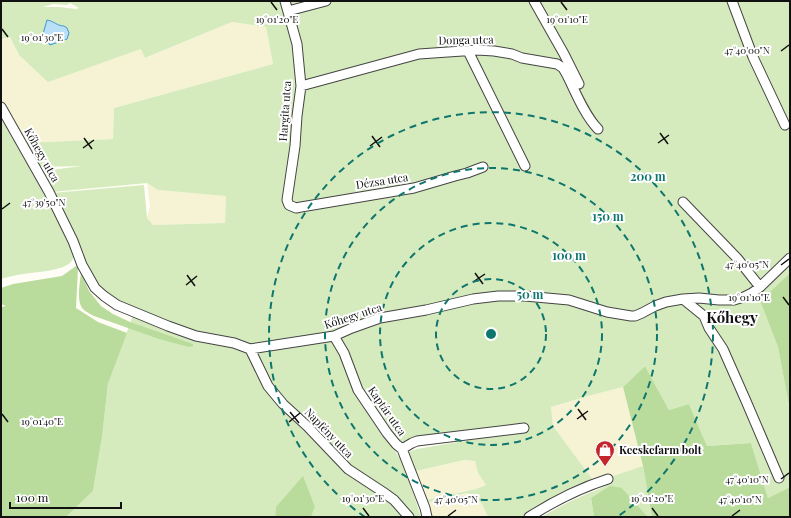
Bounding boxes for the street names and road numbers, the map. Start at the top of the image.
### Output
street label: Donga utca [438,32,494,47]
street label: Hargita utca [275,80,294,142]
street label: Kőhegy utca [21,125,64,185]
street label: Dézsa utca [355,169,410,192]
street label: Kőhegy utca [322,299,384,332]
street label: Kaptár utca [365,383,410,439]
street label: Napfény utca [302,404,357,461]

